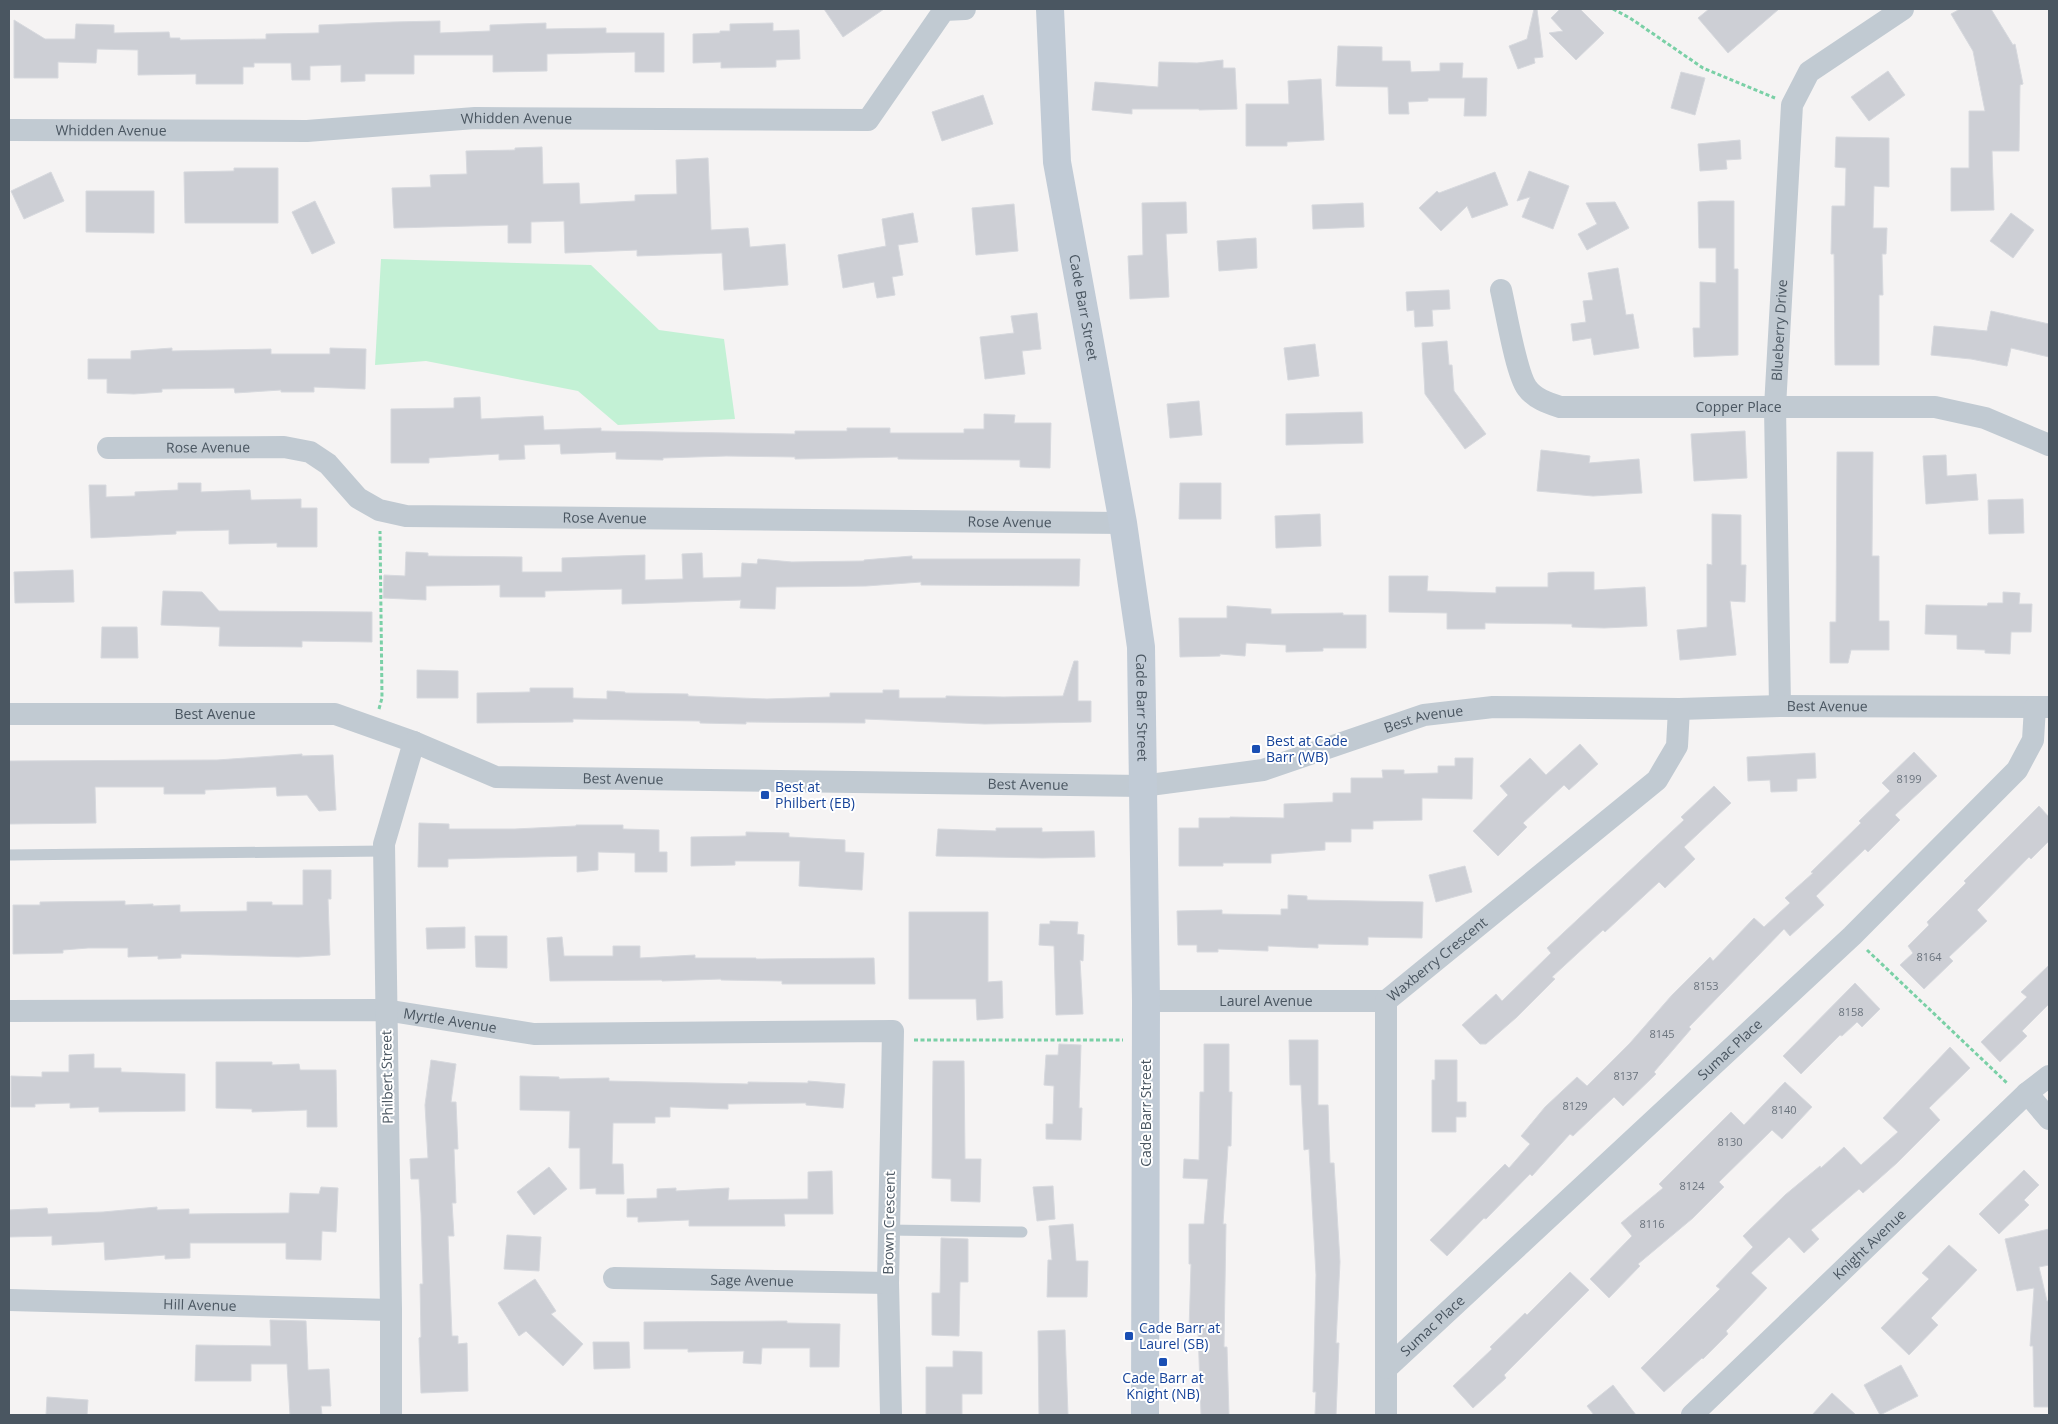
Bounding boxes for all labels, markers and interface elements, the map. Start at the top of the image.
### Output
street label: Whidden Avenue [460,108,572,128]
street label: Whidden Avenue [55,120,167,140]
street label: Cade Barr Street [1065,253,1103,362]
street label: Blueberry Drive [1766,279,1791,382]
street label: Copper Place [1696,397,1782,416]
street label: Rose Avenue [166,437,250,457]
street label: Rose Avenue [563,508,647,527]
street label: Rose Avenue [968,511,1052,531]
street label: Cade Barr Street [1132,654,1153,762]
street label: Best Avenue [1787,696,1868,715]
street label: Best Avenue [1381,701,1464,737]
street label: Best Avenue [174,704,256,723]
place label: Best at Cade Barr (WB) [1266,731,1348,766]
marker: Best at Cade Barr (WB) [1250,743,1262,755]
street label: Best Avenue [582,768,664,788]
house number: 8199 [1896,771,1922,786]
street label: Best Avenue [987,774,1069,794]
place label: Best at Philbert (EB) [775,777,855,812]
marker: Best at Philbert (EB) [759,789,771,801]
street label: Waxberry Crescent [1383,912,1491,1005]
house number: 8164 [1916,949,1942,964]
house number: 8153 [1693,978,1719,993]
street label: Laurel Avenue [1219,991,1313,1010]
street label: Myrtle Avenue [402,1003,498,1037]
house number: 8158 [1838,1004,1864,1019]
street label: Sumac Place [1693,1014,1766,1084]
house number: 8145 [1649,1026,1675,1041]
street label: Philbert Street [376,1030,397,1124]
street label: Cade Barr Street [1136,1059,1155,1167]
house number: 8137 [1613,1068,1639,1083]
house number: 8129 [1562,1098,1588,1113]
house number: 8140 [1771,1102,1797,1117]
house number: 8130 [1717,1134,1743,1149]
street label: Brown Crescent [878,1171,899,1275]
house number: 8124 [1679,1178,1705,1193]
street label: Knight Avenue [1828,1205,1910,1284]
house number: 8116 [1639,1216,1665,1231]
street label: Sage Avenue [710,1270,794,1290]
street label: Sumac Place [1396,1291,1469,1360]
street label: Hill Avenue [163,1294,237,1315]
place label: Cade Barr at Laurel (SB) [1139,1318,1220,1353]
marker: Cade Barr at Laurel (SB) [1123,1330,1135,1342]
marker: Cade Barr at Knight (NB) [1157,1356,1169,1368]
place label: Cade Barr at Knight (NB) [1122,1368,1204,1403]

